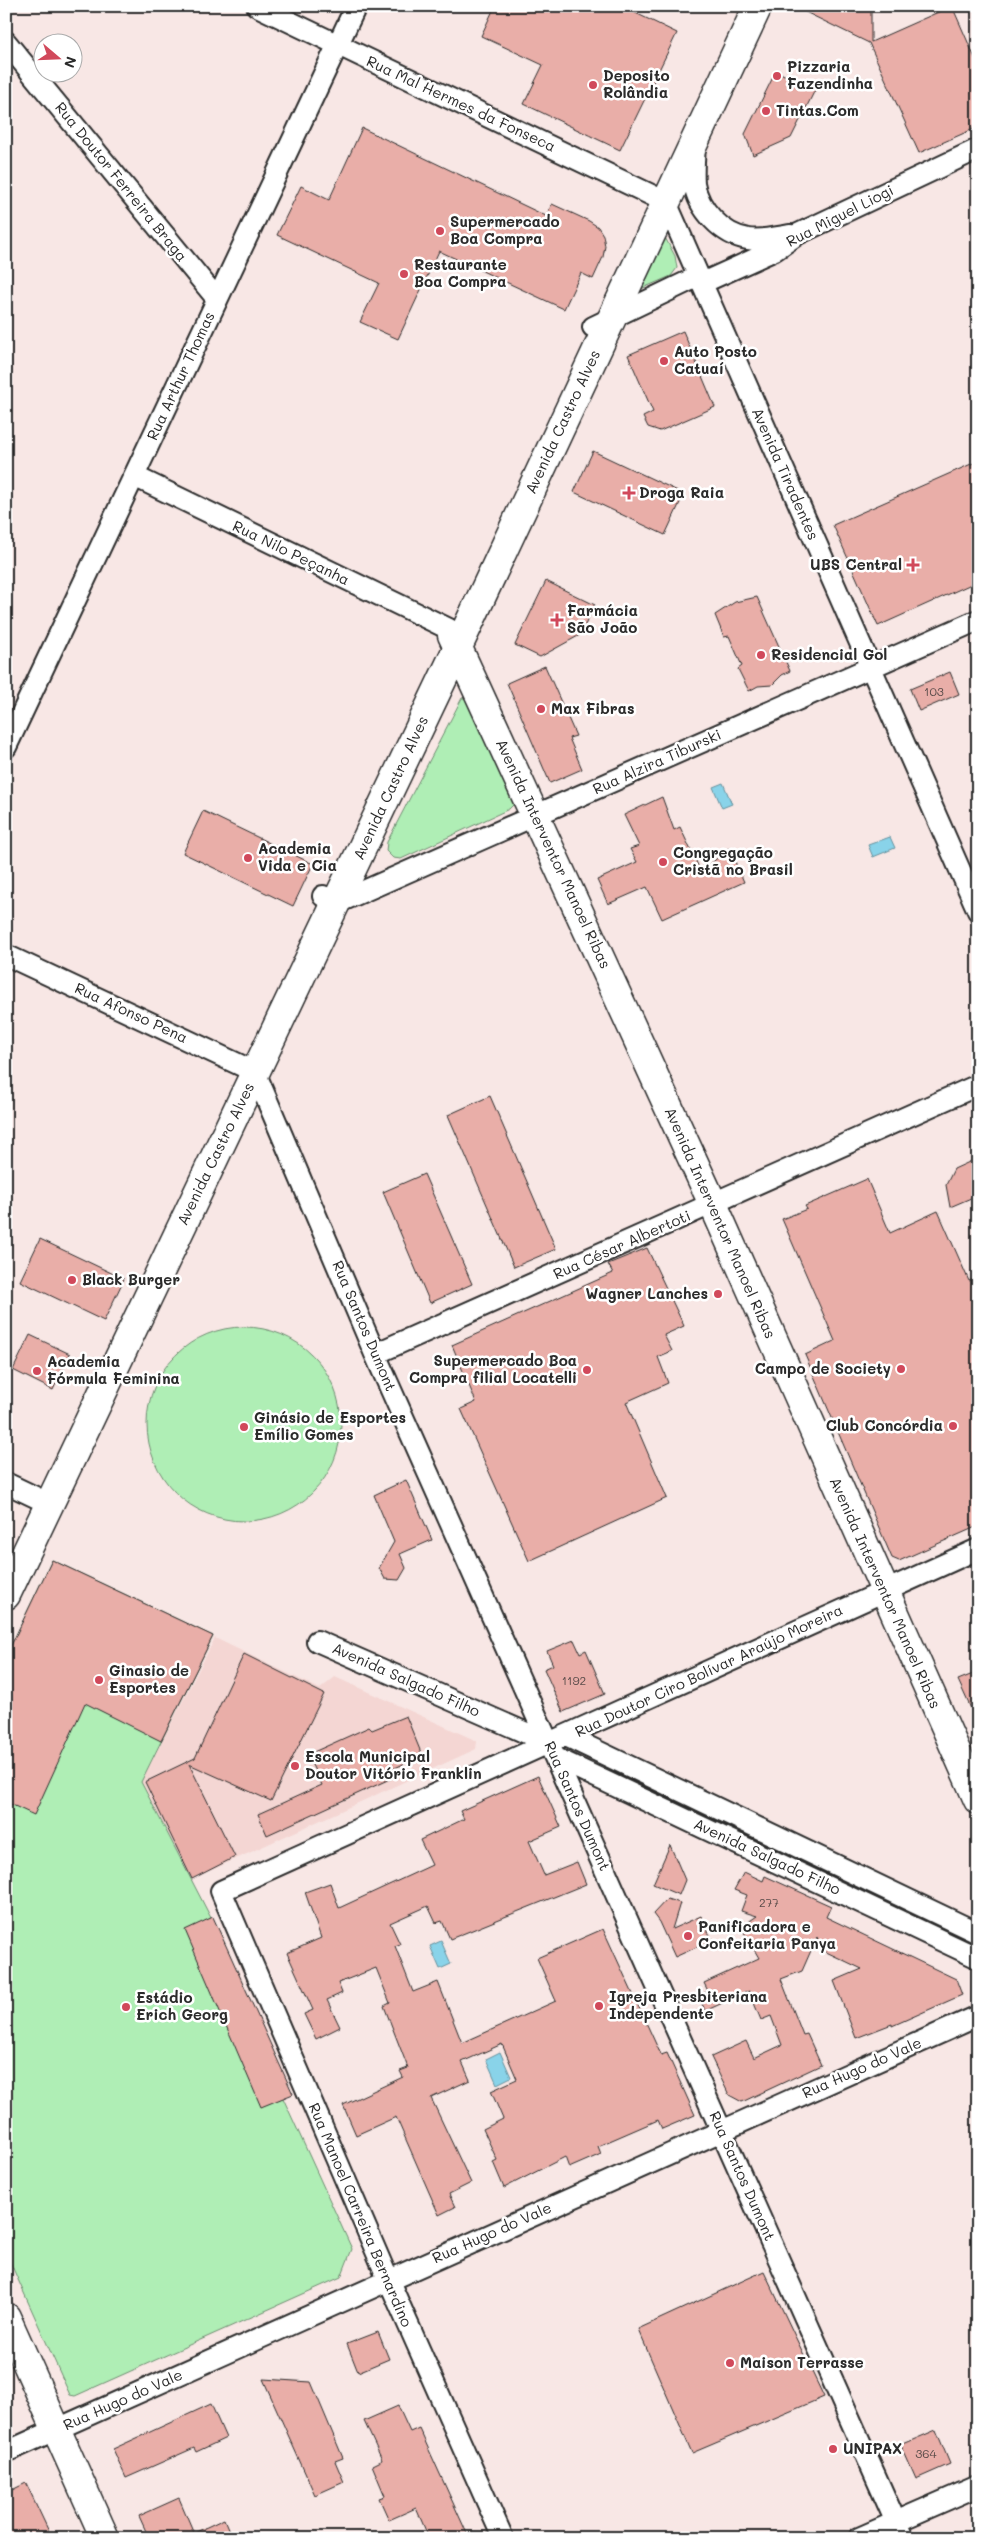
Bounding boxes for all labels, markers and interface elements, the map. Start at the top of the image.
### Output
north arrow [32,32,82,82]
street label: Rua Mal Hermes da Fonseca [364,50,559,156]
text: N [60,54,81,71]
place label: Pizzaria Fazendinha [787,56,873,93]
place label: Deposito Rolândia [603,65,670,102]
marker: Pizzaria Fazendinha [771,70,783,82]
marker: Deposito Rolândia [587,79,599,91]
street label: Rua Doutor Ferreira Braga [51,97,192,265]
place label: Tintas.Com [776,100,859,120]
marker: Tintas.Com [760,105,772,117]
street label: Rua Miguel Liogi [782,179,897,251]
place label: Supermercado Boa Compra [450,211,560,248]
marker: Supermercado Boa Compra [434,225,446,237]
place label: Restaurante Boa Compra [414,254,507,291]
marker: Restaurante Boa Compra [398,268,410,280]
street label: Rua Arthur Thomas [141,308,219,443]
place label: Auto Posto Catuaí [674,341,757,378]
street label: Avenida Castro Alves [520,346,604,497]
marker: Auto Posto Catuaí [658,355,670,367]
street label: Avenida Tiradentes [748,404,824,543]
place label: Droga Raia [639,482,724,502]
marker: Droga Raia [623,487,635,499]
street label: Rua Nilo Peçanha [230,515,353,589]
place label: UBS Central [810,554,902,574]
marker: UBS Central [906,558,920,572]
place label: Farmácia São João [567,600,638,637]
marker: Farmácia São João [551,614,563,626]
place label: Residencial Gol [771,644,887,664]
marker: Residencial Gol [755,649,767,661]
house number: 103 [924,683,944,699]
place label: Max Fibras [551,698,634,718]
marker: Max Fibras [535,703,547,715]
street label: Avenida Castro Alves [348,712,432,863]
street label: Rua Alzira Tiburski [589,724,724,798]
street label: Avenida Interventor Manoel Ribas [492,736,616,972]
place label: Academia Vida e Cia [258,838,337,875]
place label: Congregação Cristã no Brasil [673,842,793,879]
marker: Academia Vida e Cia [242,852,254,864]
marker: Congregação Cristã no Brasil [657,856,669,868]
street label: Rua Afonso Pena [72,977,191,1047]
street label: Avenida Castro Alves [172,1079,258,1228]
street label: Avenida Interventor Manoel Ribas [661,1104,781,1341]
street label: Rua César Albertoti [550,1205,693,1283]
street label: Rua Santos Dumont [328,1257,401,1394]
place label: Black Burger [82,1269,180,1289]
marker: Black Burger [66,1274,78,1286]
place label: Wagner Lanches [586,1283,708,1303]
marker: Wagner Lanches [712,1288,724,1300]
place label: Supermercado Boa Compra filial Locatelli [409,1350,577,1387]
place label: Academia Fórmula Feminina [47,1351,180,1388]
place label: Campo de Society [755,1358,891,1378]
marker: Campo de Society [895,1363,907,1375]
marker: Supermercado Boa Compra filial Locatelli [581,1364,593,1376]
marker: Academia Fórmula Feminina [31,1365,43,1377]
place label: Ginásio de Esportes Emílio Gomes [254,1407,406,1444]
place label: Club Concórdia [826,1415,943,1435]
marker: Club Concórdia [947,1420,959,1432]
marker: Ginásio de Esportes Emílio Gomes [238,1421,250,1433]
street label: Avenida Interventor Manoel Ribas [826,1474,946,1711]
street label: Rua Doutor Ciro Bolívar Araújo Moreira [571,1599,846,1741]
street label: Avenida Salgado Filho [329,1638,483,1721]
place label: Ginasio de Esportes [109,1660,189,1697]
house number: 1192 [562,1672,586,1688]
marker: Ginasio de Esportes [93,1674,105,1686]
street label: Rua Santos Dumont [540,1738,616,1874]
place label: Escola Municipal Doutor Vitório Franklin [305,1746,482,1783]
marker: Escola Municipal Doutor Vitório Franklin [289,1760,301,1772]
street label: Avenida Salgado Filho [691,1813,844,1899]
house number: 277 [759,1894,779,1910]
place label: Panificadora e Confeitaria Panya [698,1916,836,1953]
marker: Panificadora e Confeitaria Panya [682,1930,694,1942]
place label: Igreja Presbiteriana Independente [609,1986,767,2023]
place label: Estádio Erich Georg [136,1987,228,2024]
marker: Igreja Presbiteriana Independente [593,2000,605,2012]
marker: Estádio Erich Georg [120,2001,132,2013]
street label: Rua Hugo do Vale [799,2032,924,2102]
street label: Rua Manoel Carreira Bernardino [305,2100,417,2330]
street label: Rua Santos Dumont [705,2108,781,2244]
street label: Rua Hugo do Vale [429,2197,554,2267]
place label: Maison Terrasse [740,2352,864,2372]
marker: Maison Terrasse [724,2357,736,2369]
street label: Rua Hugo do Vale [60,2364,185,2434]
place label: UNIPAX [843,2438,902,2458]
marker: UNIPAX [827,2443,839,2455]
house number: 364 [915,2445,937,2461]

